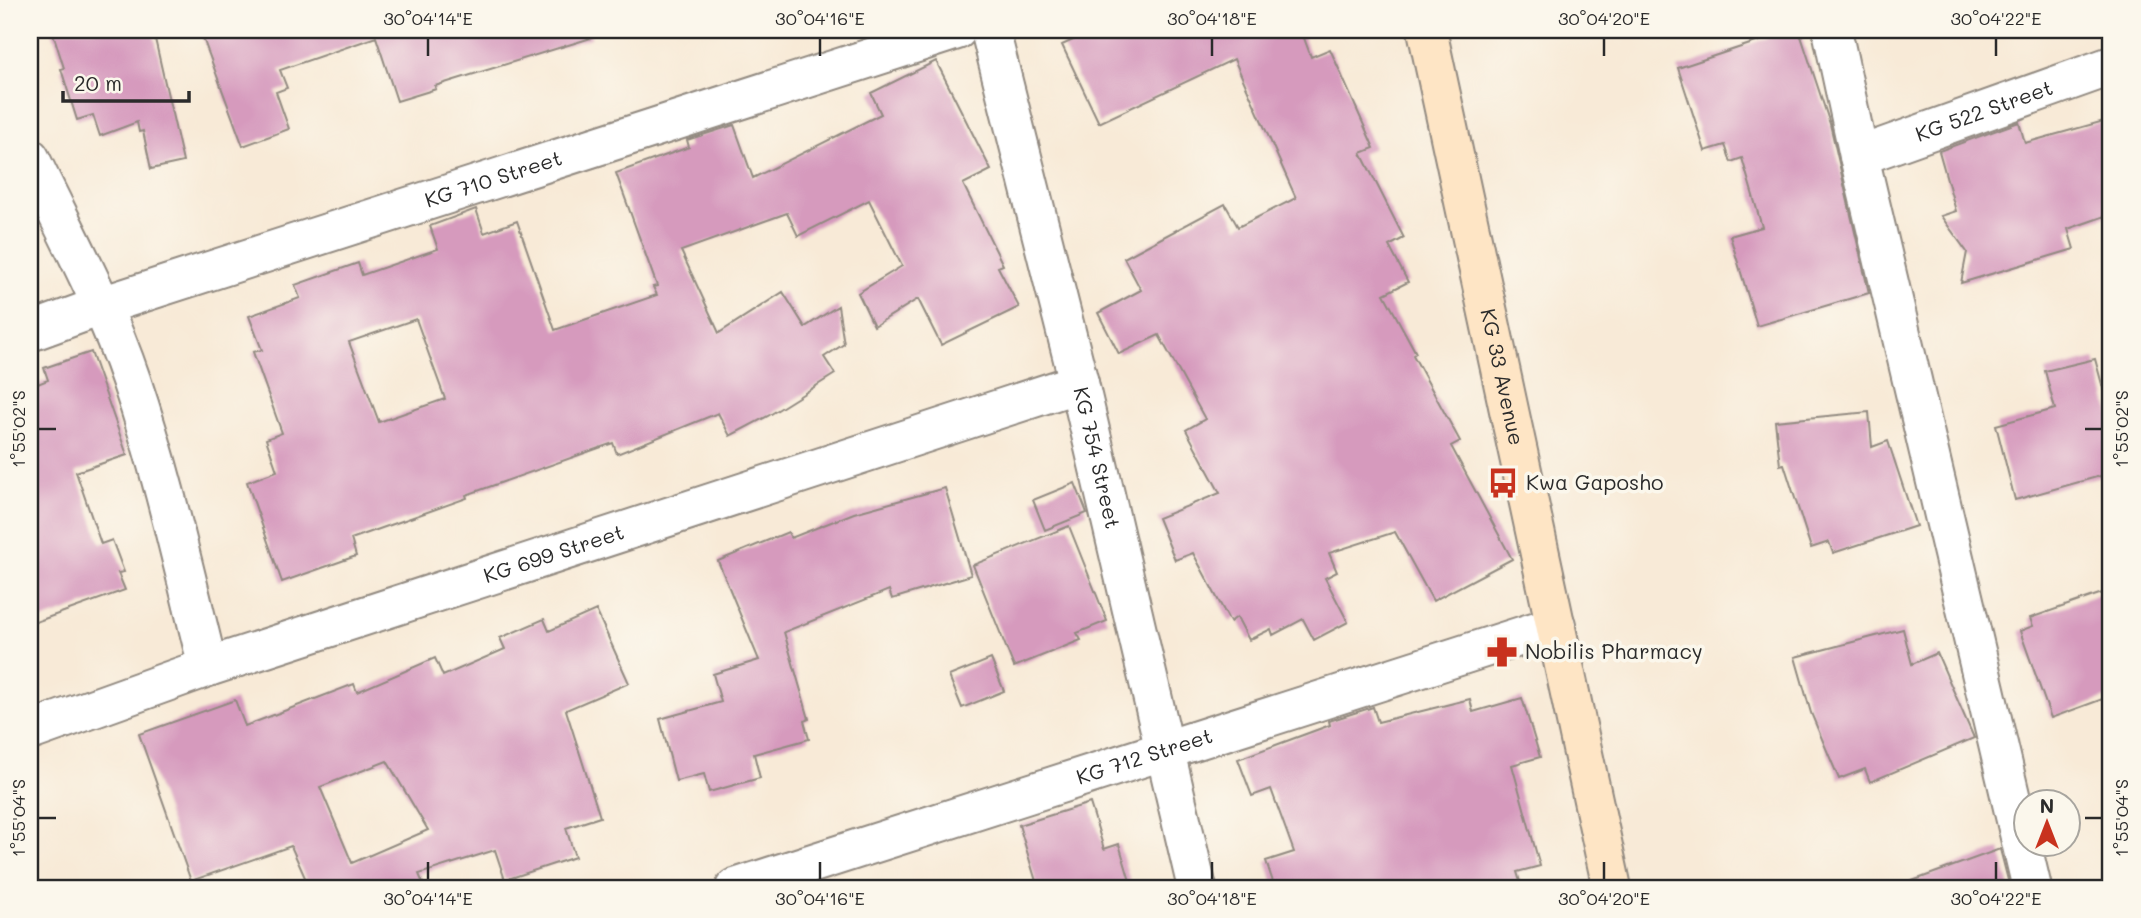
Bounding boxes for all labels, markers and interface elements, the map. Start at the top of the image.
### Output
text: 30°04'14"E [383,6,473,30]
text: 30°04'16"E [775,6,865,30]
text: 30°04'18"E [1167,6,1257,30]
text: 30°04'20"E [1558,6,1650,30]
text: 30°04'22"E [1951,6,2041,30]
scale bar [63,60,189,104]
text: 20 m [74,69,122,96]
street label: KG 522 Street [1911,73,2056,147]
street label: KG 710 Street [421,143,565,213]
street label: KG 33 Avenue [1475,306,1531,448]
street label: KG 754 Street [1068,384,1128,531]
text: 1°55'02"S [6,390,30,468]
text: 1°55'02"S [2109,390,2133,468]
bus stop icon: Kwa Gaposho [1486,466,1520,500]
place label: Kwa Gaposho [1526,468,1663,495]
street label: KG 699 Street [480,517,627,588]
pharmacy icon: Nobilis Pharmacy [1485,635,1519,669]
place label: Nobilis Pharmacy [1525,637,1703,664]
street label: KG 712 Street [1073,721,1216,790]
text: 1°55'04"S [6,779,30,857]
text: 1°55'04"S [2109,779,2133,857]
north arrow [2011,788,2082,858]
text: N [2040,793,2054,818]
text: 30°04'14"E [383,886,473,910]
text: 30°04'16"E [775,886,865,910]
text: 30°04'18"E [1167,886,1257,910]
text: 30°04'20"E [1558,886,1650,910]
text: 30°04'22"E [1951,886,2041,910]

